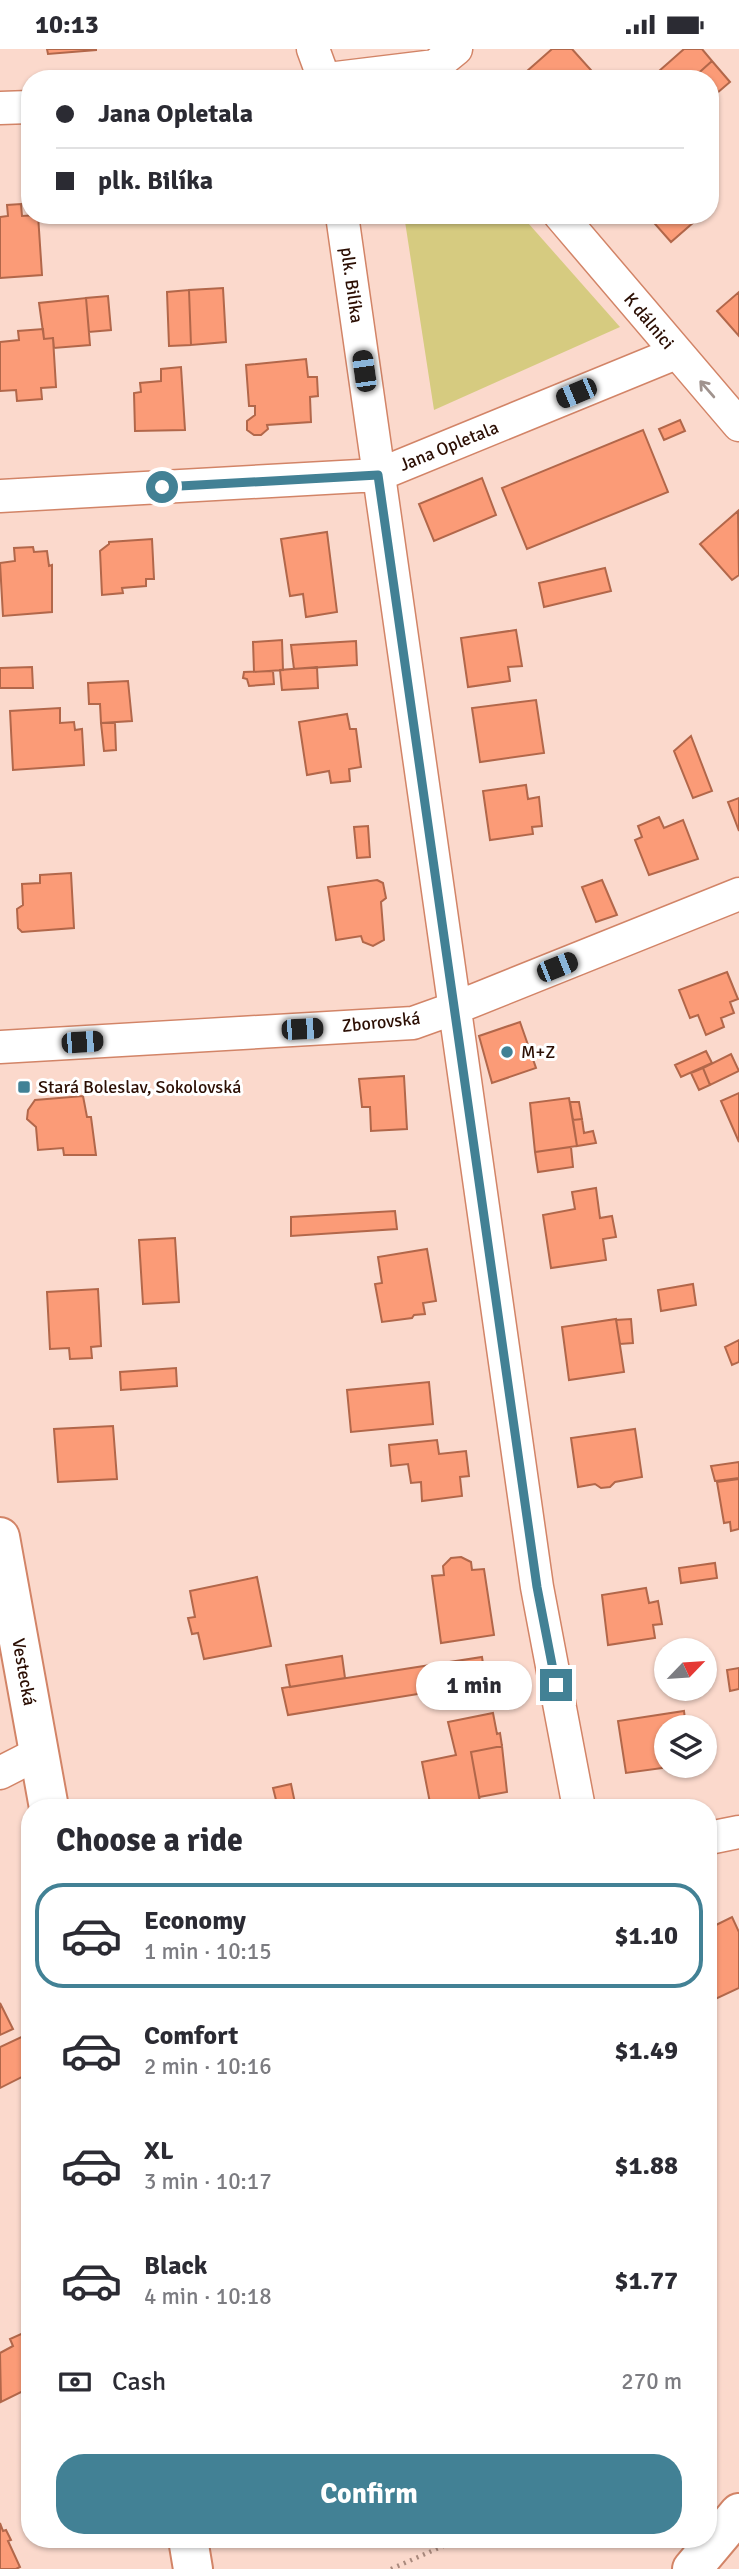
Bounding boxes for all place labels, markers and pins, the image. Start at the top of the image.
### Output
place label: M+Z [521,1041,555,1063]
marker: M+Z [499,1044,515,1060]
place label: Stará Boleslav, Sokolovská [38,1076,241,1098]
marker: Stará Boleslav, Sokolovská [16,1079,32,1095]

